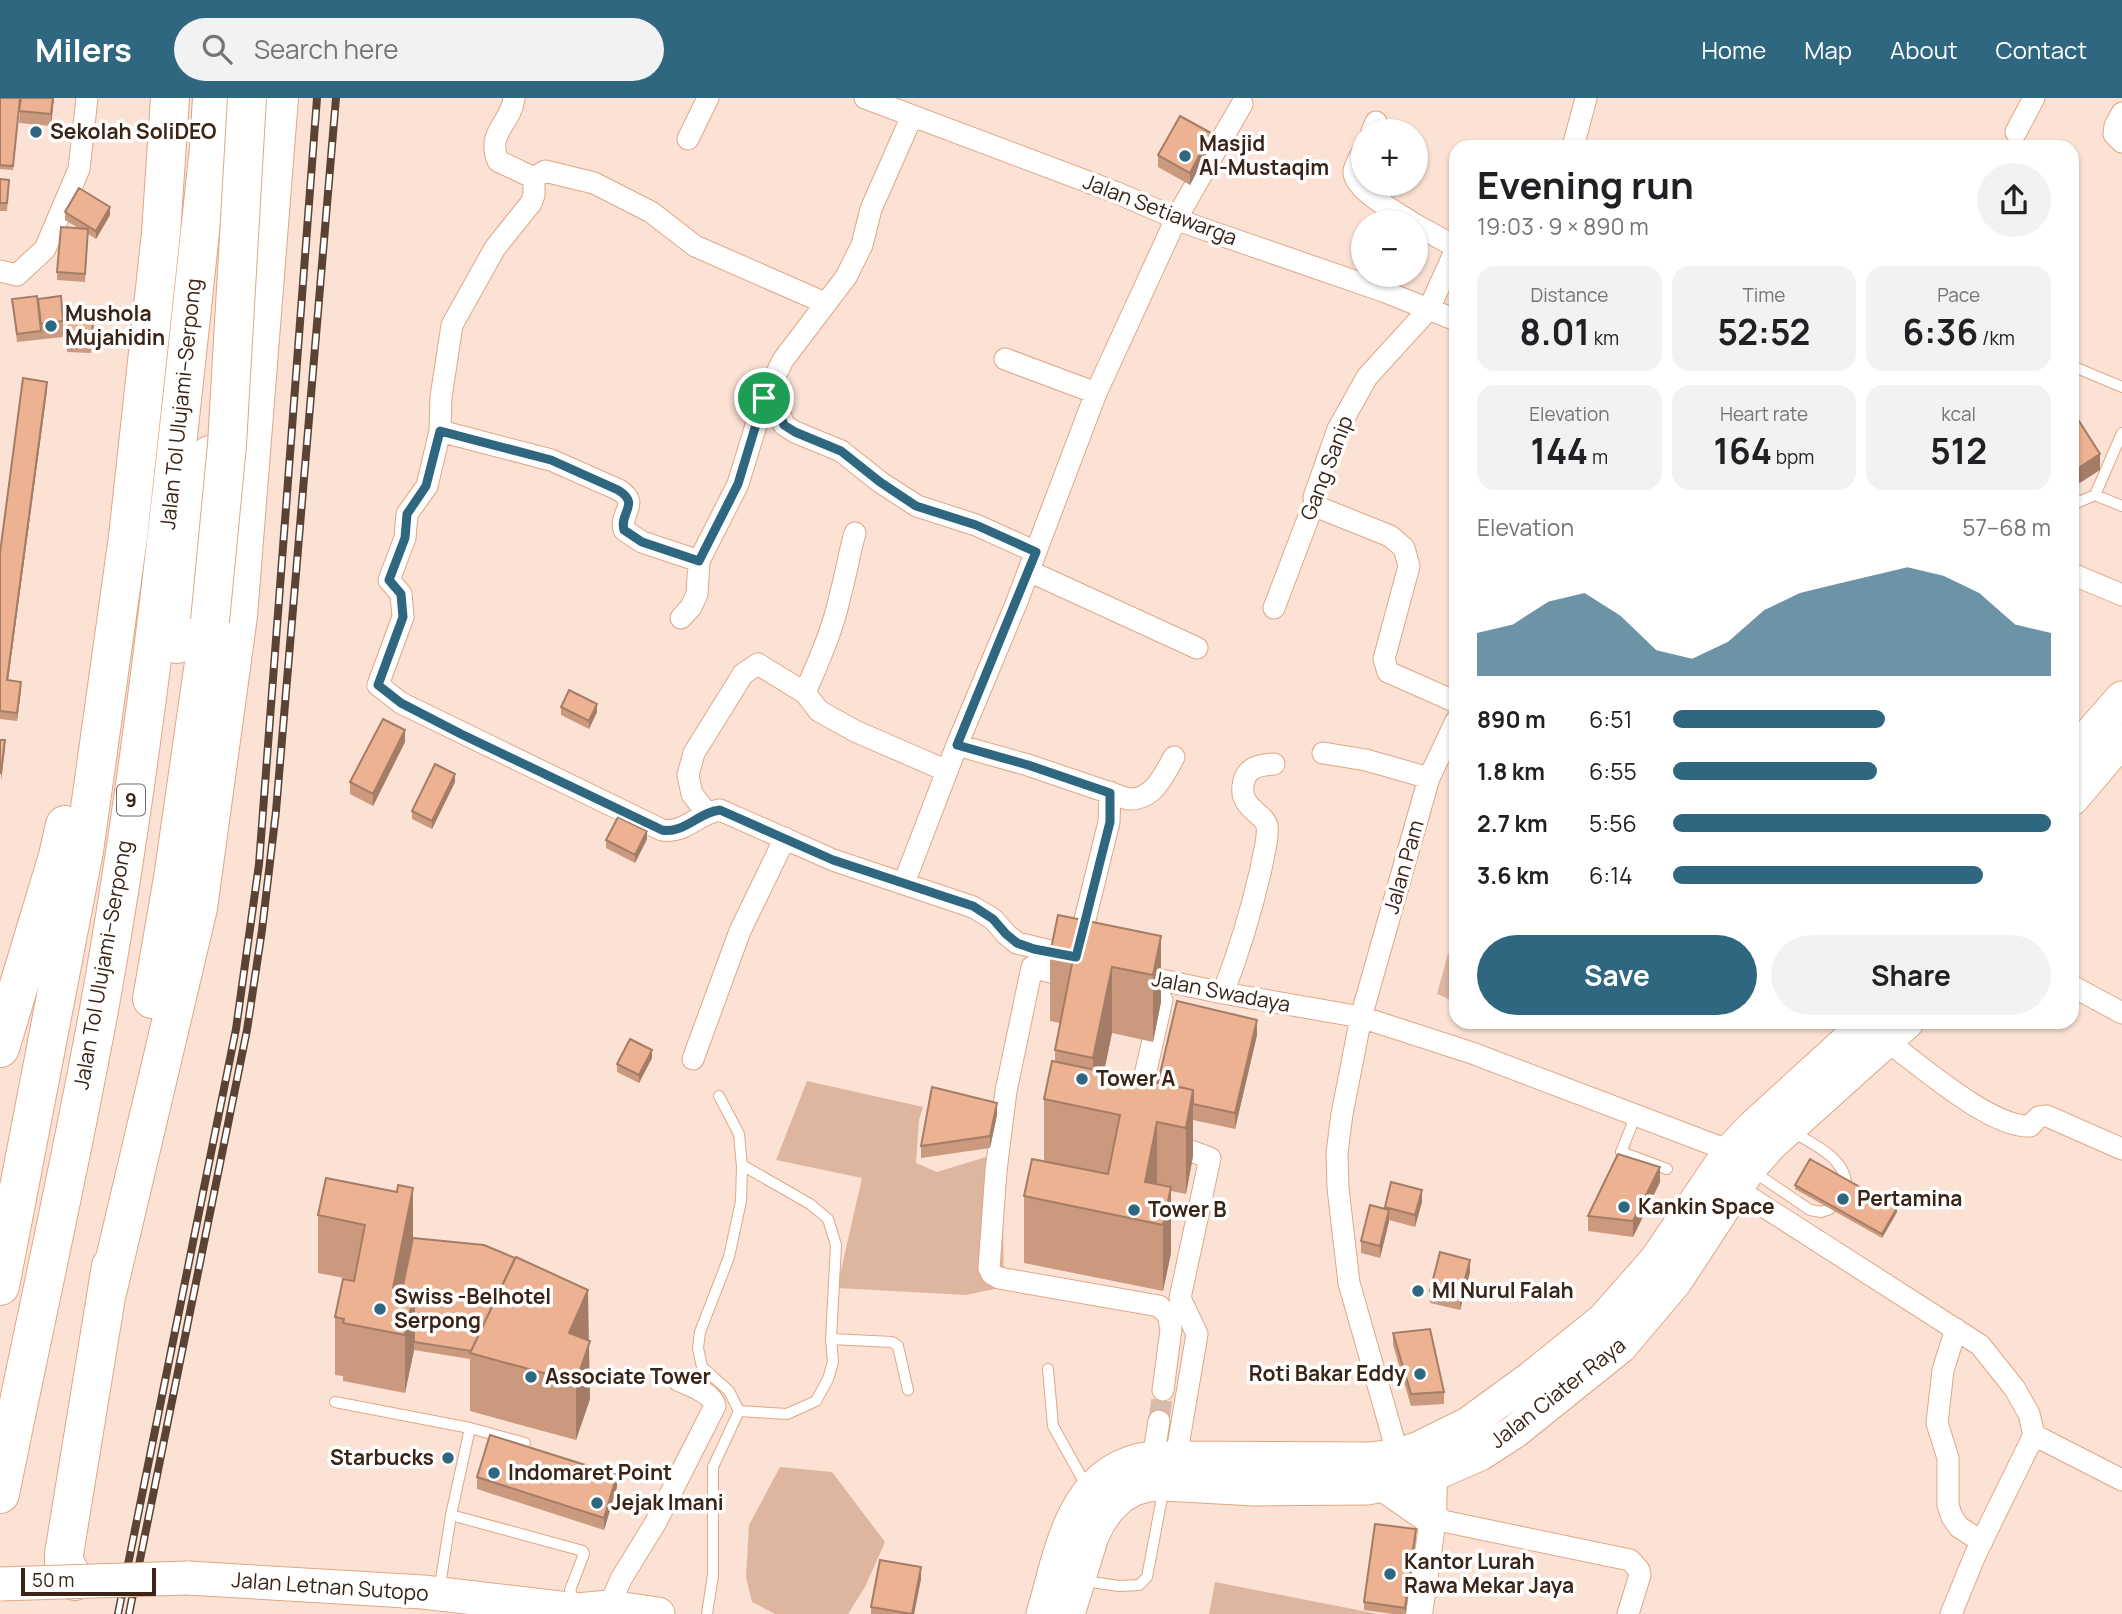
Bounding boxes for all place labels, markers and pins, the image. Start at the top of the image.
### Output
place label: Sekolah SoliDEO [50,117,217,145]
marker: Sekolah SoliDEO [28,124,44,140]
place label: Masjid Al-Mustaqim [1199,129,1329,181]
marker: Masjid Al-Mustaqim [1177,148,1193,164]
place label: Mushola Mujahidin [65,299,165,351]
marker: Mushola Mujahidin [43,318,59,334]
pin [734,368,794,428]
place label: Tower A [1096,1064,1175,1092]
marker: Tower A [1074,1071,1090,1087]
place label: Pertamina [1857,1184,1962,1212]
marker: Pertamina [1835,1191,1851,1207]
place label: Kankin Space [1638,1192,1775,1220]
place label: Tower B [1148,1195,1227,1223]
marker: Kankin Space [1616,1199,1632,1215]
marker: Tower B [1126,1202,1142,1218]
place label: MI Nurul Falah [1432,1276,1574,1304]
place label: Swiss -Belhotel Serpong [394,1282,551,1334]
marker: MI Nurul Falah [1410,1283,1426,1299]
marker: Swiss -Belhotel Serpong [372,1301,388,1317]
place label: Roti Bakar Eddy [1249,1359,1406,1387]
place label: Associate Tower [545,1362,711,1390]
marker: Roti Bakar Eddy [1412,1366,1428,1382]
marker: Associate Tower [523,1369,539,1385]
place label: Starbucks [330,1443,434,1471]
marker: Starbucks [440,1450,456,1466]
place label: Indomaret Point [508,1458,672,1486]
marker: Indomaret Point [486,1465,502,1481]
place label: Jejak Imani [611,1488,724,1516]
marker: Jejak Imani [589,1495,605,1511]
place label: Kantor Lurah Rawa Mekar Jaya [1404,1547,1574,1599]
marker: Kantor Lurah Rawa Mekar Jaya [1382,1566,1398,1582]

